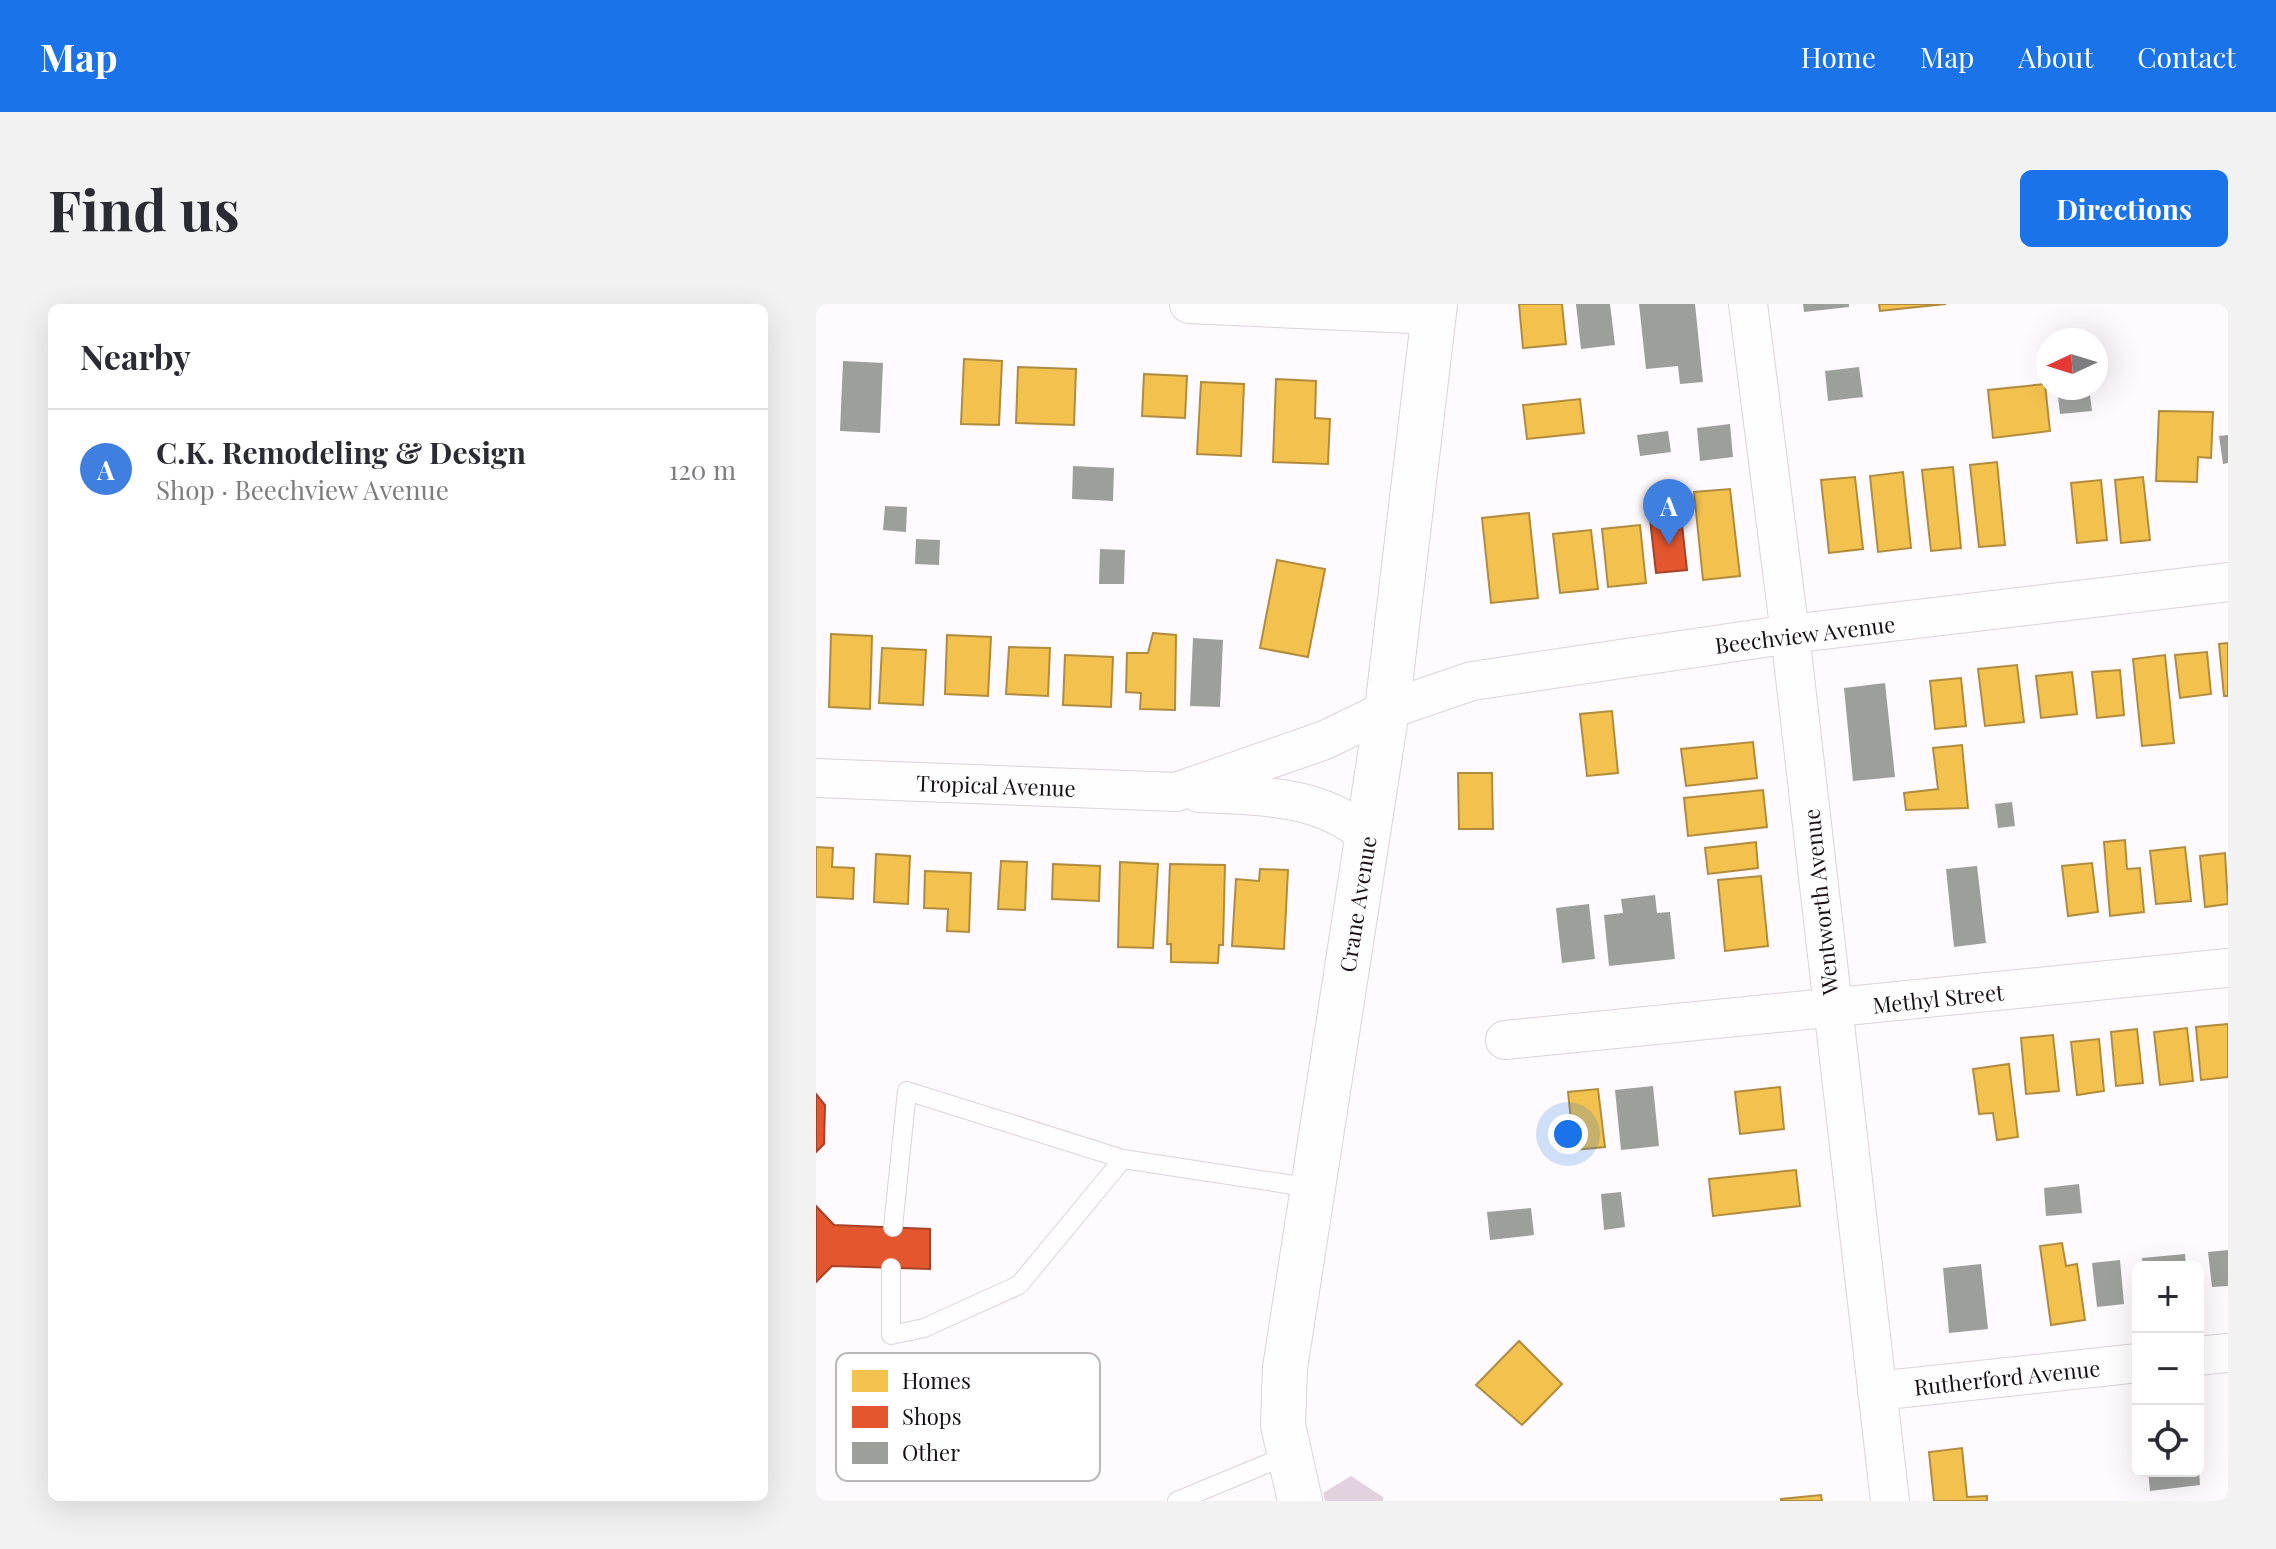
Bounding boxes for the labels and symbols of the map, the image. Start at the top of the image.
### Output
north arrow [2036,328,2108,400]
pin: A [1643,479,1695,545]
street label: Beechview Avenue [1713,608,1897,660]
street label: Tropical Avenue [916,767,1076,803]
street label: Wentworth Avenue [1795,807,1845,998]
street label: Crane Avenue [1331,834,1383,974]
street label: Methyl Street [1871,976,2006,1020]
your location [1548,1114,1588,1154]
street label: Rutherford Avenue [1912,1352,2102,1402]
legend [836,1353,1100,1481]
text: Homes [902,1365,971,1395]
text: Shops [902,1401,962,1431]
text: Other [902,1437,960,1467]

